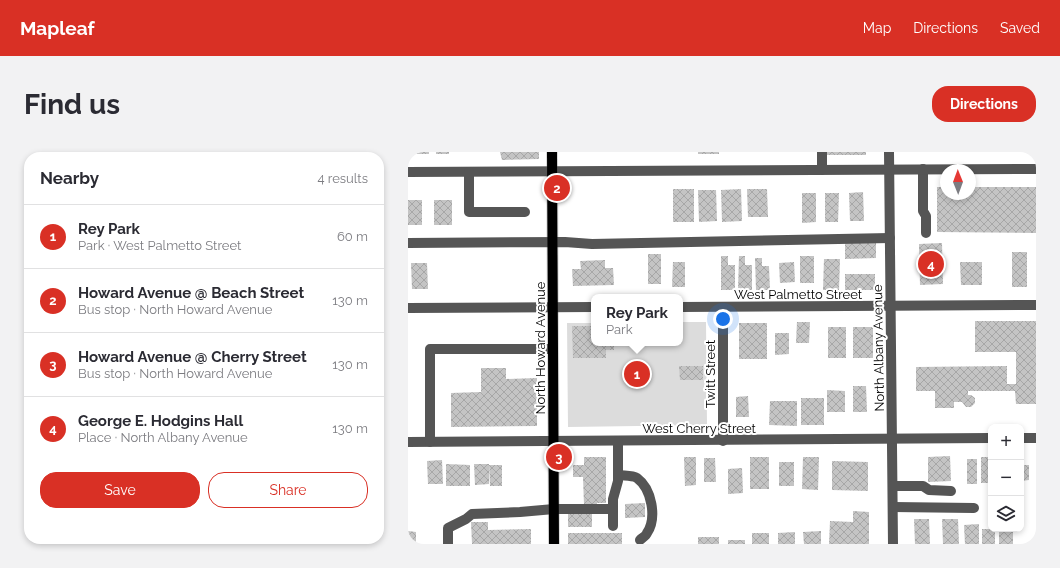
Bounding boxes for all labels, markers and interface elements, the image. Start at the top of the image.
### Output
text: Mapleaf [20,17,95,39]
text: Map [863,20,891,36]
text: Directions [913,20,978,36]
text: Saved [1000,20,1040,36]
button: Directions [932,86,1036,122]
text: Find us [24,88,120,121]
north arrow [940,164,976,200]
text: Nearby [40,168,99,188]
text: 4 results [317,171,368,186]
pin: 2 [544,173,570,203]
text: Rey Park [78,220,140,238]
text: 1 [50,229,56,244]
text: 60 m [337,229,368,244]
text: Park · West Palmetto Street [78,238,241,253]
pin: 4 [918,249,944,279]
street label: North Howard Avenue [533,281,548,414]
text: Howard Avenue @ Beach Street [78,284,304,302]
street label: North Albany Avenue [870,284,887,412]
street label: West Palmetto Street [734,287,863,302]
text: 2 [49,293,57,308]
text: 130 m [332,293,368,308]
popup [591,294,683,346]
text: Bus stop · North Howard Avenue [78,302,272,317]
text: Rey Park [606,304,668,322]
your location [713,309,733,329]
text: Park [606,322,633,337]
street label: Twitt Street [703,339,718,408]
text: Howard Avenue @ Cherry Street [78,348,307,366]
text: 3 [49,357,57,372]
text: 130 m [332,357,368,372]
pin: 1 [624,359,650,389]
text: Bus stop · North Howard Avenue [78,366,272,381]
text: George E. Hodgins Hall [78,412,243,430]
text: 4 [49,421,57,436]
text: 130 m [332,421,368,436]
street label: West Cherry Street [642,421,756,436]
map controls [988,424,1024,532]
button: + [988,424,1024,460]
text: Place · North Albany Avenue [78,430,248,445]
pin: 3 [546,442,572,472]
button: − [988,460,1024,496]
button: Save [40,472,200,508]
button: Share [208,472,368,508]
button: layers [988,496,1024,532]

